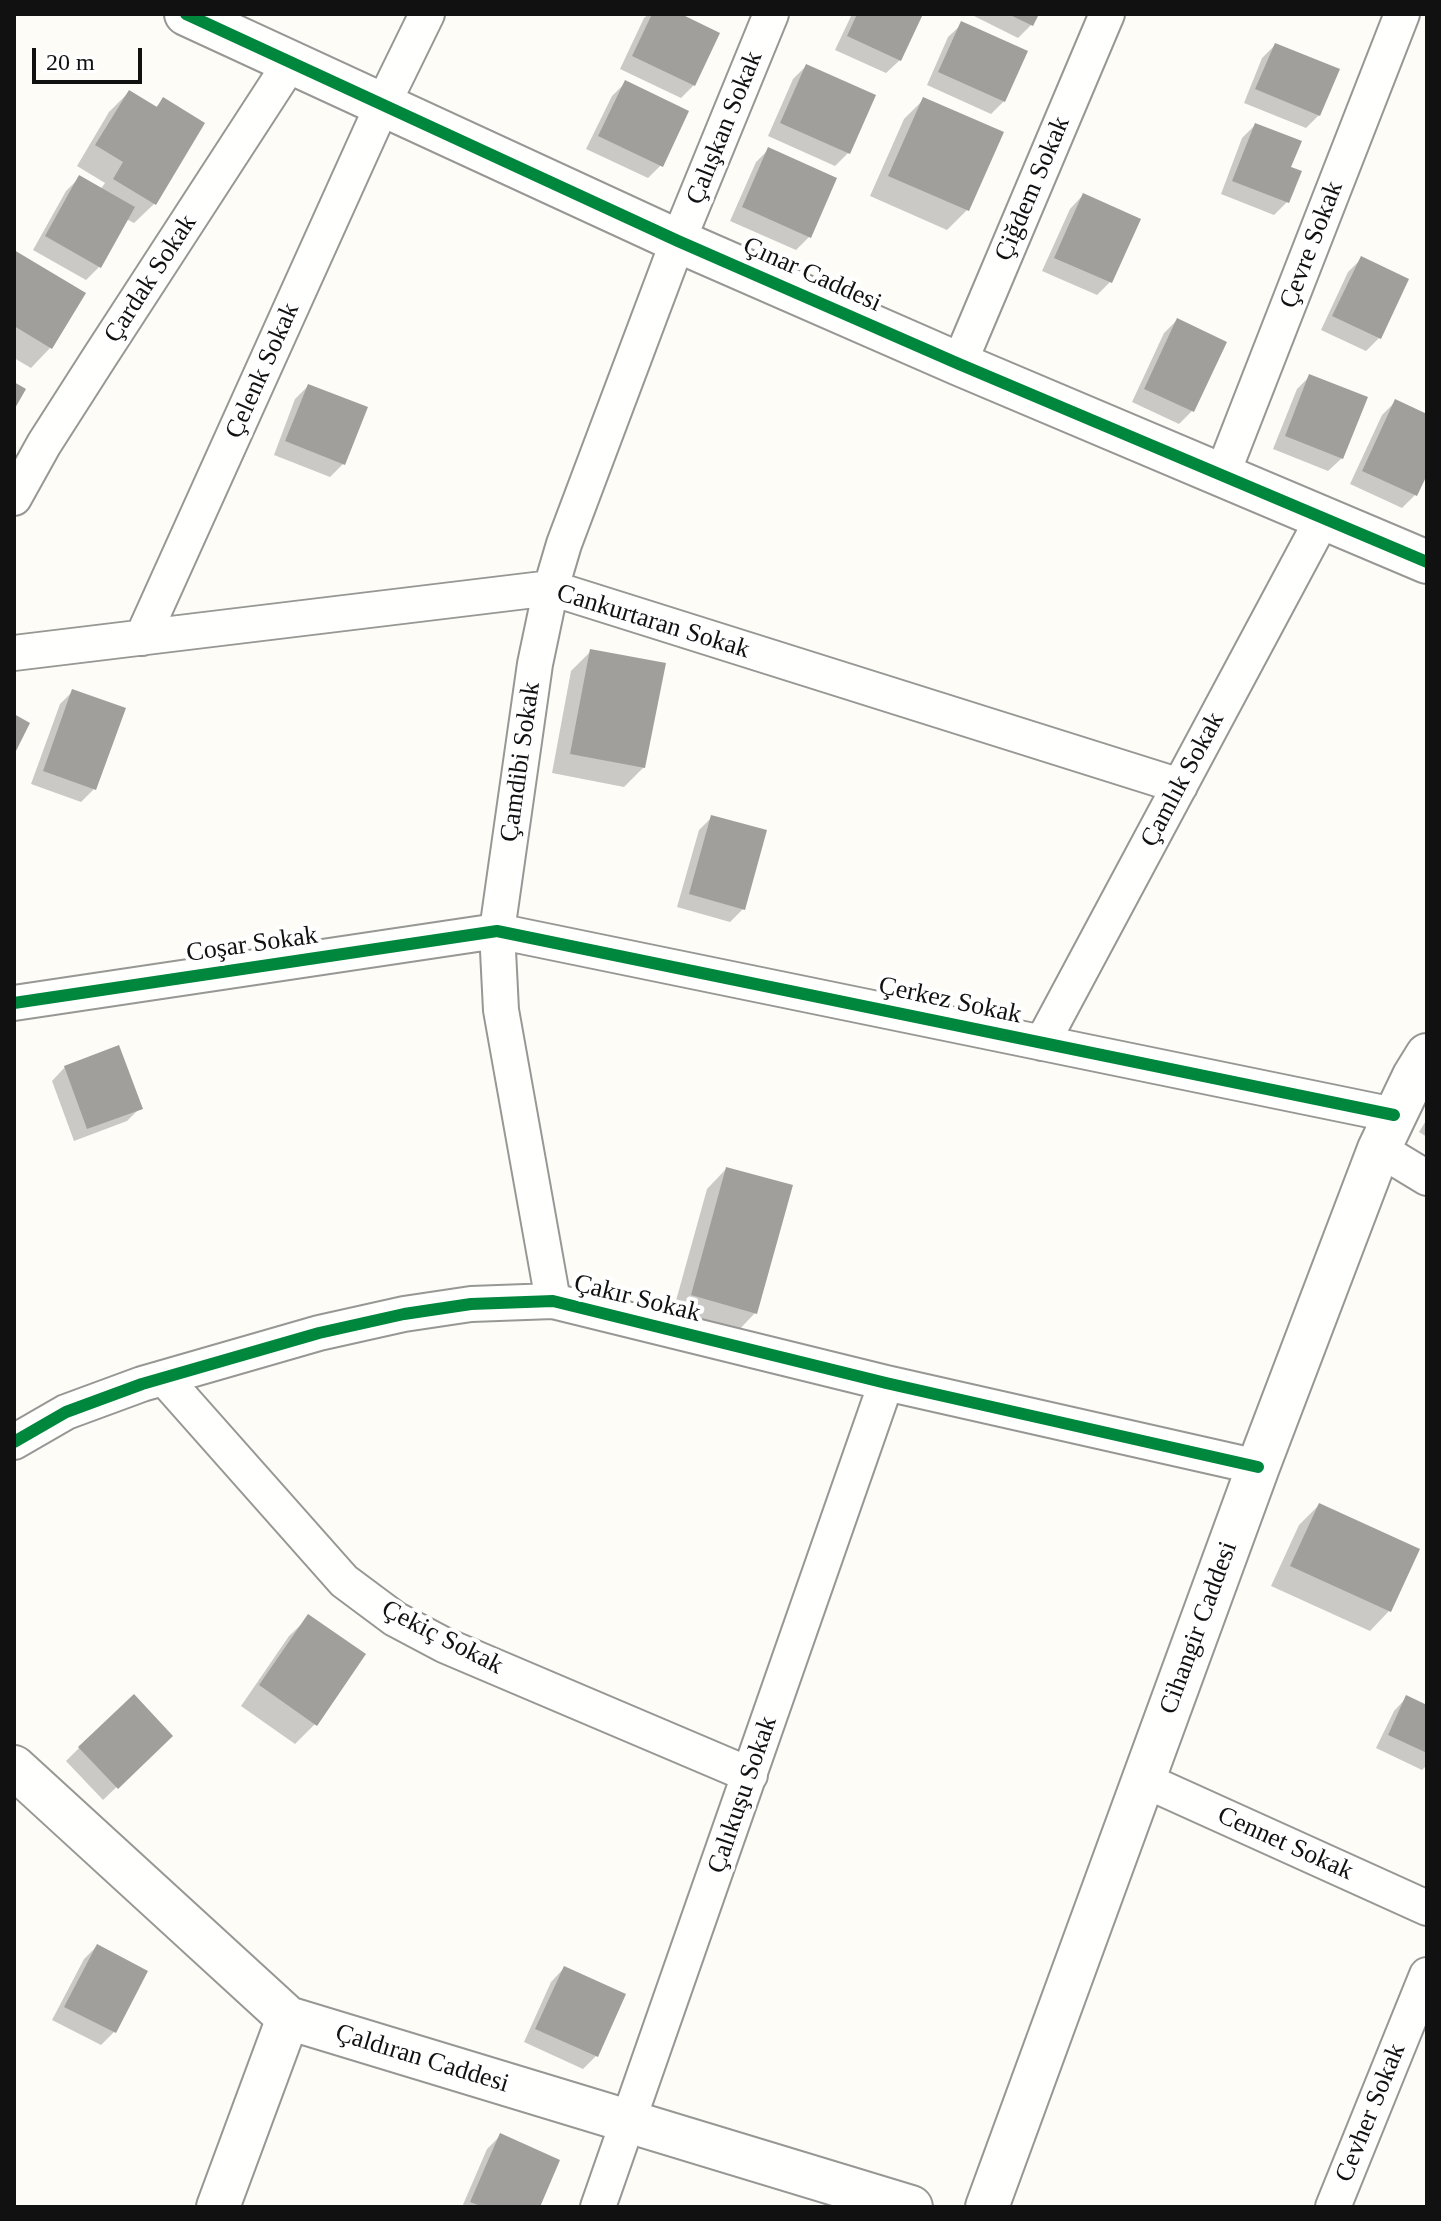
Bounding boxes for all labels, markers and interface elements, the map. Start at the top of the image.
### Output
scale bar [36,32,146,82]
street label: Çalışkan Sokak [680,47,770,209]
text: 20 m [46,49,95,75]
street label: Çiğdem Sokak [989,112,1077,266]
street label: Çevre Sokak [1274,177,1350,313]
street label: Çardak Sokak [98,209,204,349]
street label: Çınar Caddesi [738,231,886,319]
street label: Çelenk Sokak [219,298,307,444]
street label: Cankurtaran Sokak [553,578,753,666]
street label: Çamdibi Sokak [494,680,548,844]
street label: Çamlık Sokak [1134,707,1232,853]
street label: Coşar Sokak [184,920,320,970]
street label: Çerkez Sokak [876,971,1024,1031]
street label: Çakır Sokak [571,1268,703,1330]
street label: Cihangir Caddesi [1153,1538,1245,1718]
street label: Çekiç Sokak [376,1594,508,1682]
street label: Çalıkuşu Sokak [702,1712,784,1878]
street label: Cennet Sokak [1212,1800,1358,1888]
street label: Çaldıran Caddesi [331,2018,513,2100]
street label: Cevher Sokak [1329,2039,1413,2187]

